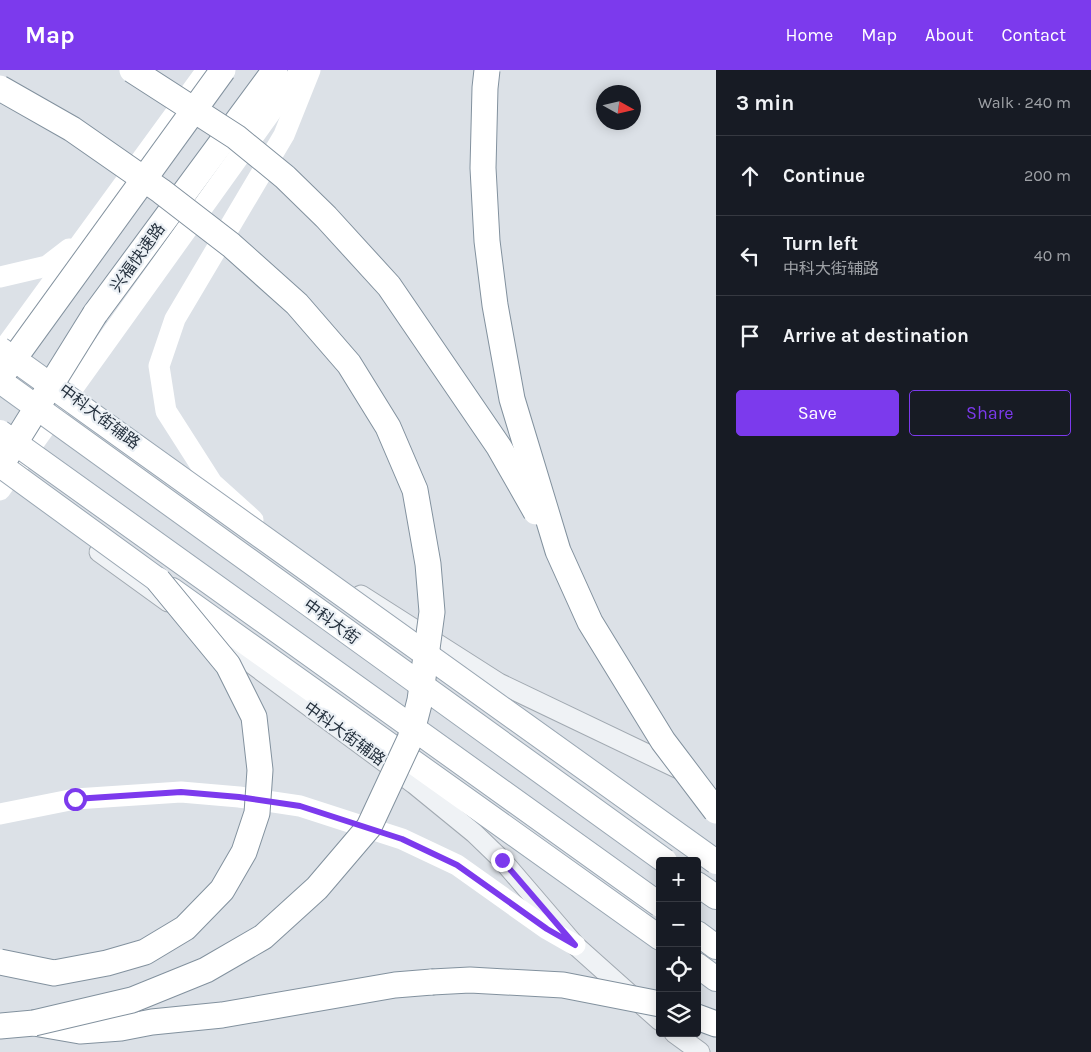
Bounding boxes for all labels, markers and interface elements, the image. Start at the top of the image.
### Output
text: Map [25,21,75,49]
text: Home [785,24,833,46]
text: Map [861,24,897,46]
text: About [925,24,974,46]
text: Contact [1002,24,1066,46]
north arrow [596,85,641,130]
text: 3 min [736,91,794,115]
text: Walk · 240 m [978,93,1071,112]
icon: ahead [736,162,764,190]
text: Continue [783,165,865,187]
text: 200 m [1024,166,1071,185]
street label: 兴福快速路 [106,219,169,295]
text: Turn left [783,233,858,255]
icon: left [736,242,764,270]
text: 40 m [1034,246,1071,265]
text: 中科大街辅路 [783,259,879,278]
icon: arrive [736,322,764,350]
text: Arrive at destination [783,325,969,347]
street label: 中科大街辅路 [56,380,144,453]
button: Save [736,390,899,436]
button: Share [909,390,1071,436]
street label: 中科大街 [300,595,363,648]
street label: 中科大街辅路 [300,698,389,769]
route start [64,788,87,811]
route end [491,849,514,872]
map controls [656,857,701,1037]
button: + [656,857,701,902]
button: − [656,902,701,947]
button: locate [656,947,701,992]
button: layers [656,992,701,1037]

